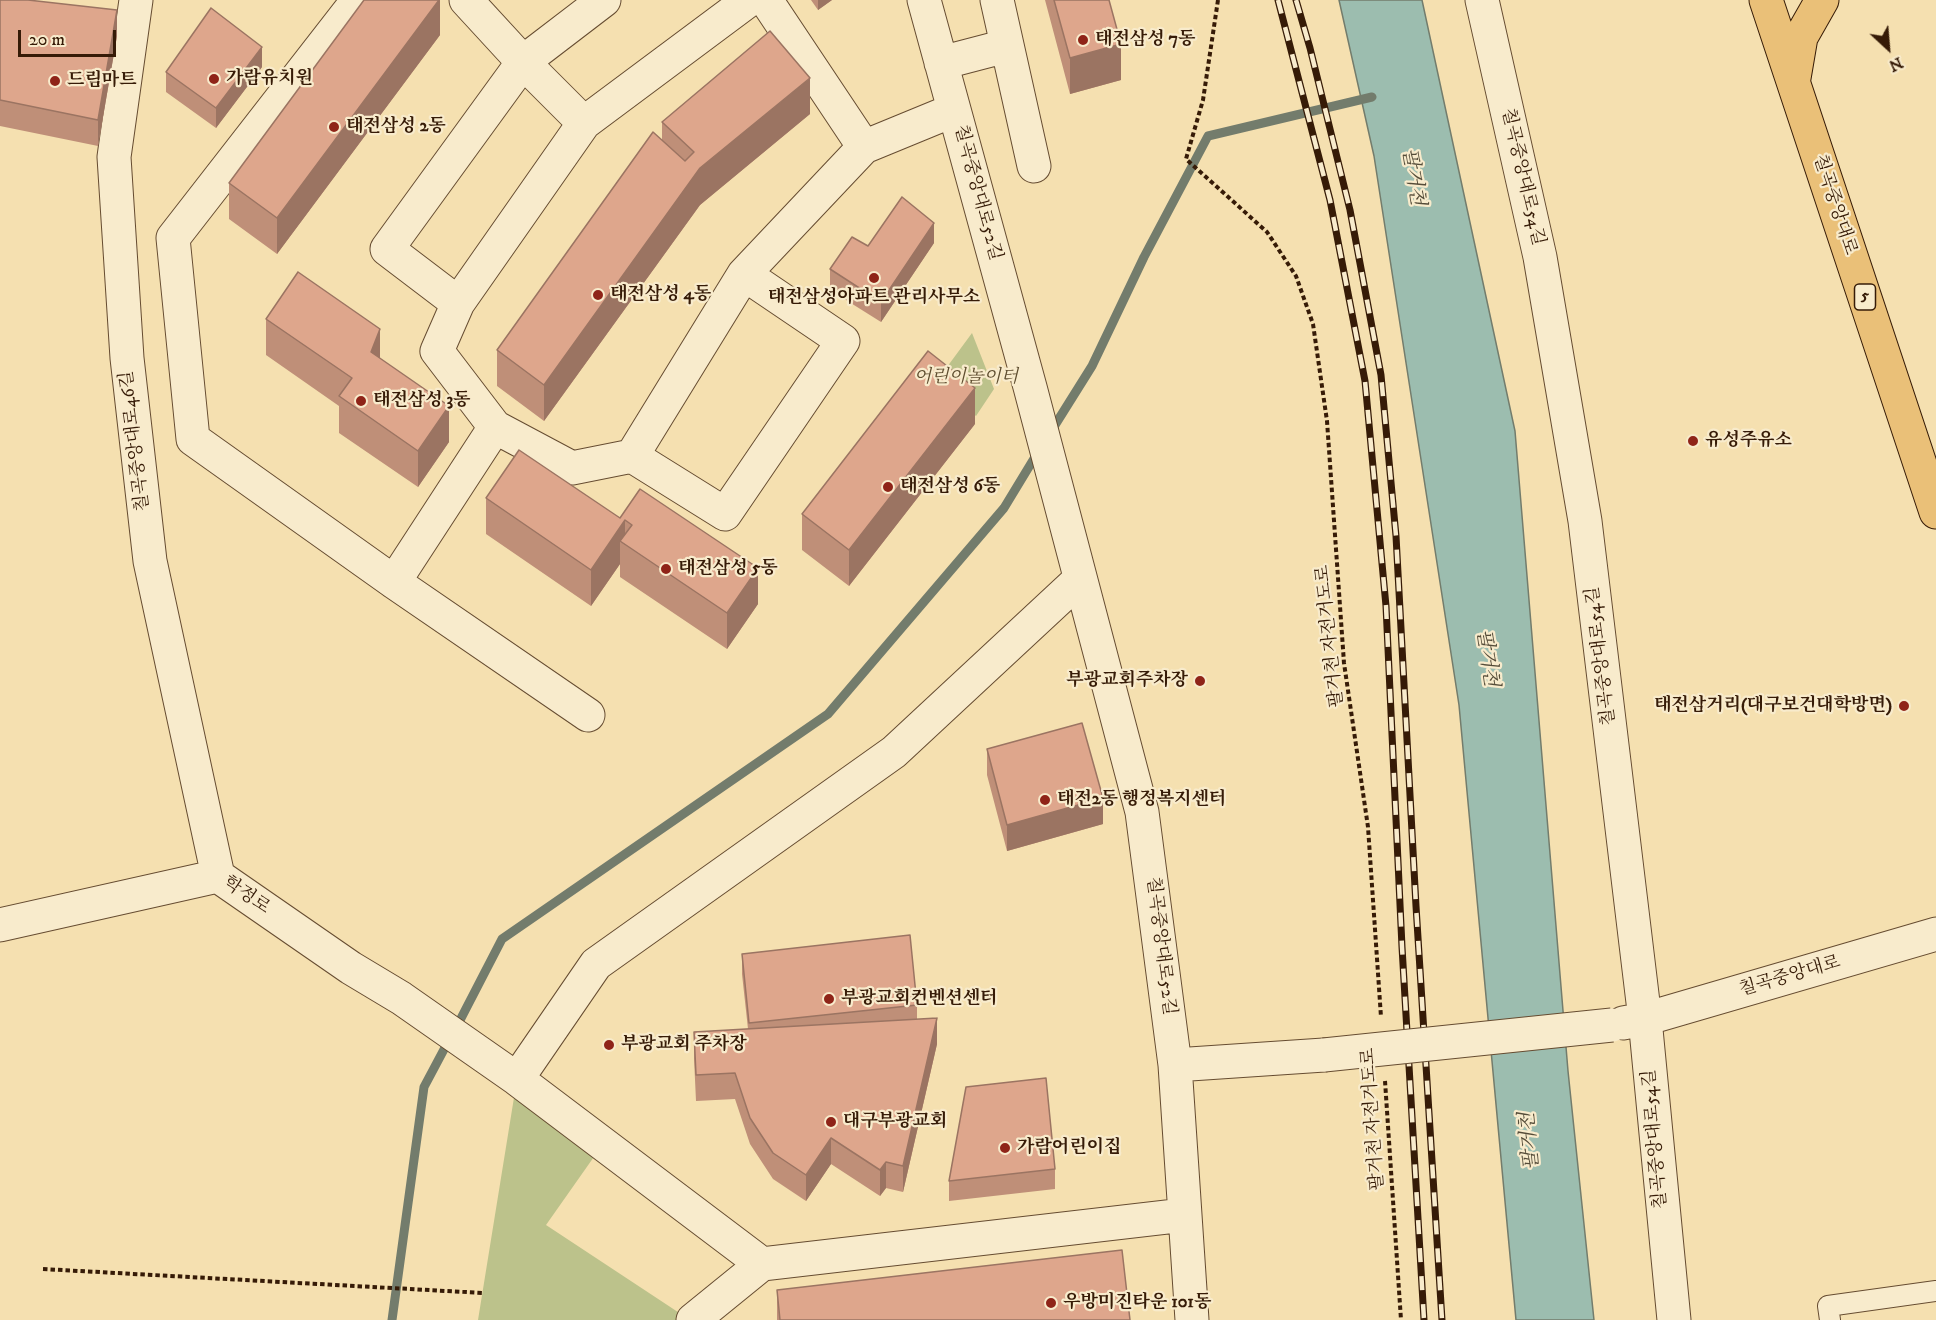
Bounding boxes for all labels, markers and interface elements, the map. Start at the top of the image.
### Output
scale bar [21,18,118,56]
north arrow [1858,18,1918,78]
text: 20 m [29,29,65,51]
place label: 태전삼성 7동 [1095,29,1195,51]
marker: 태전삼성 7동 [1076,33,1090,47]
text: N [1886,52,1906,76]
place label: 가람유치원 [226,68,313,90]
place label: 드림마트 [67,70,137,92]
marker: 가람유치원 [207,72,221,86]
marker: 드림마트 [48,74,62,88]
street label: 칠곡중앙대로54길 [1496,106,1548,248]
place label: 태전삼성 2동 [346,116,446,138]
marker: 태전삼성 2동 [327,120,341,134]
street label: 칠곡중앙대로52길 [949,123,1005,263]
water label: 팔거천 [1396,146,1428,208]
street label: 칠곡중앙대로 [1808,152,1860,258]
marker: 태전삼성아파트 관리사무소 [867,271,881,285]
place label: 태전삼성 4동 [610,284,711,306]
road number: 5 [1854,284,1876,310]
place label: 태전삼성아파트 관리사무소 [768,287,980,309]
marker: 태전삼성 4동 [591,288,605,302]
park label: 어린이놀이터 [914,367,1018,389]
street label: 칠곡중앙대로46길 [117,369,155,513]
place label: 태전삼성 3동 [373,390,471,412]
marker: 태전삼성 3동 [354,394,368,408]
place label: 유성주유소 [1705,430,1792,452]
marker: 유성주유소 [1686,434,1700,448]
place label: 태전삼성 6동 [900,476,1000,498]
marker: 태전삼성 6동 [881,480,895,494]
place label: 태전삼성 5동 [678,558,778,580]
marker: 태전삼성 5동 [659,562,673,576]
street label: 팔거천 자전거도로 [1313,564,1349,708]
street label: 칠곡중앙대로54길 [1583,585,1621,727]
water label: 팔거천 [1470,628,1502,688]
place label: 부광교회주차장 [1066,670,1188,692]
marker: 부광교회주차장 [1193,674,1207,688]
place label: 태전삼거리(대구보건대학방면) [1654,695,1892,717]
marker: 태전삼거리(대구보건대학방면) [1897,699,1911,713]
place label: 태전2동 행정복지센터 [1057,789,1226,811]
marker: 태전2동 행정복지센터 [1038,793,1052,807]
street label: 학정로 [218,872,274,920]
street label: 칠곡중앙대로52길 [1141,875,1179,1017]
street label: 칠곡중앙대로 [1737,952,1843,1002]
place label: 부광교회컨벤션센터 [841,988,997,1010]
marker: 부광교회컨벤션센터 [822,992,836,1006]
place label: 부광교회 주차장 [621,1034,747,1056]
marker: 부광교회 주차장 [602,1038,616,1052]
street label: 팔거천 자전거도로 [1358,1047,1390,1191]
street label: 칠곡중앙대로54길 [1639,1068,1673,1210]
place label: 대구부광교회 [843,1111,947,1133]
water label: 팔거천 [1517,1111,1545,1171]
marker: 대구부광교회 [824,1115,838,1129]
place label: 가람어린이집 [1017,1137,1121,1159]
marker: 가람어린이집 [998,1141,1012,1155]
place label: 우방미진타운 101동 [1063,1292,1211,1314]
marker: 우방미진타운 101동 [1044,1296,1058,1310]

